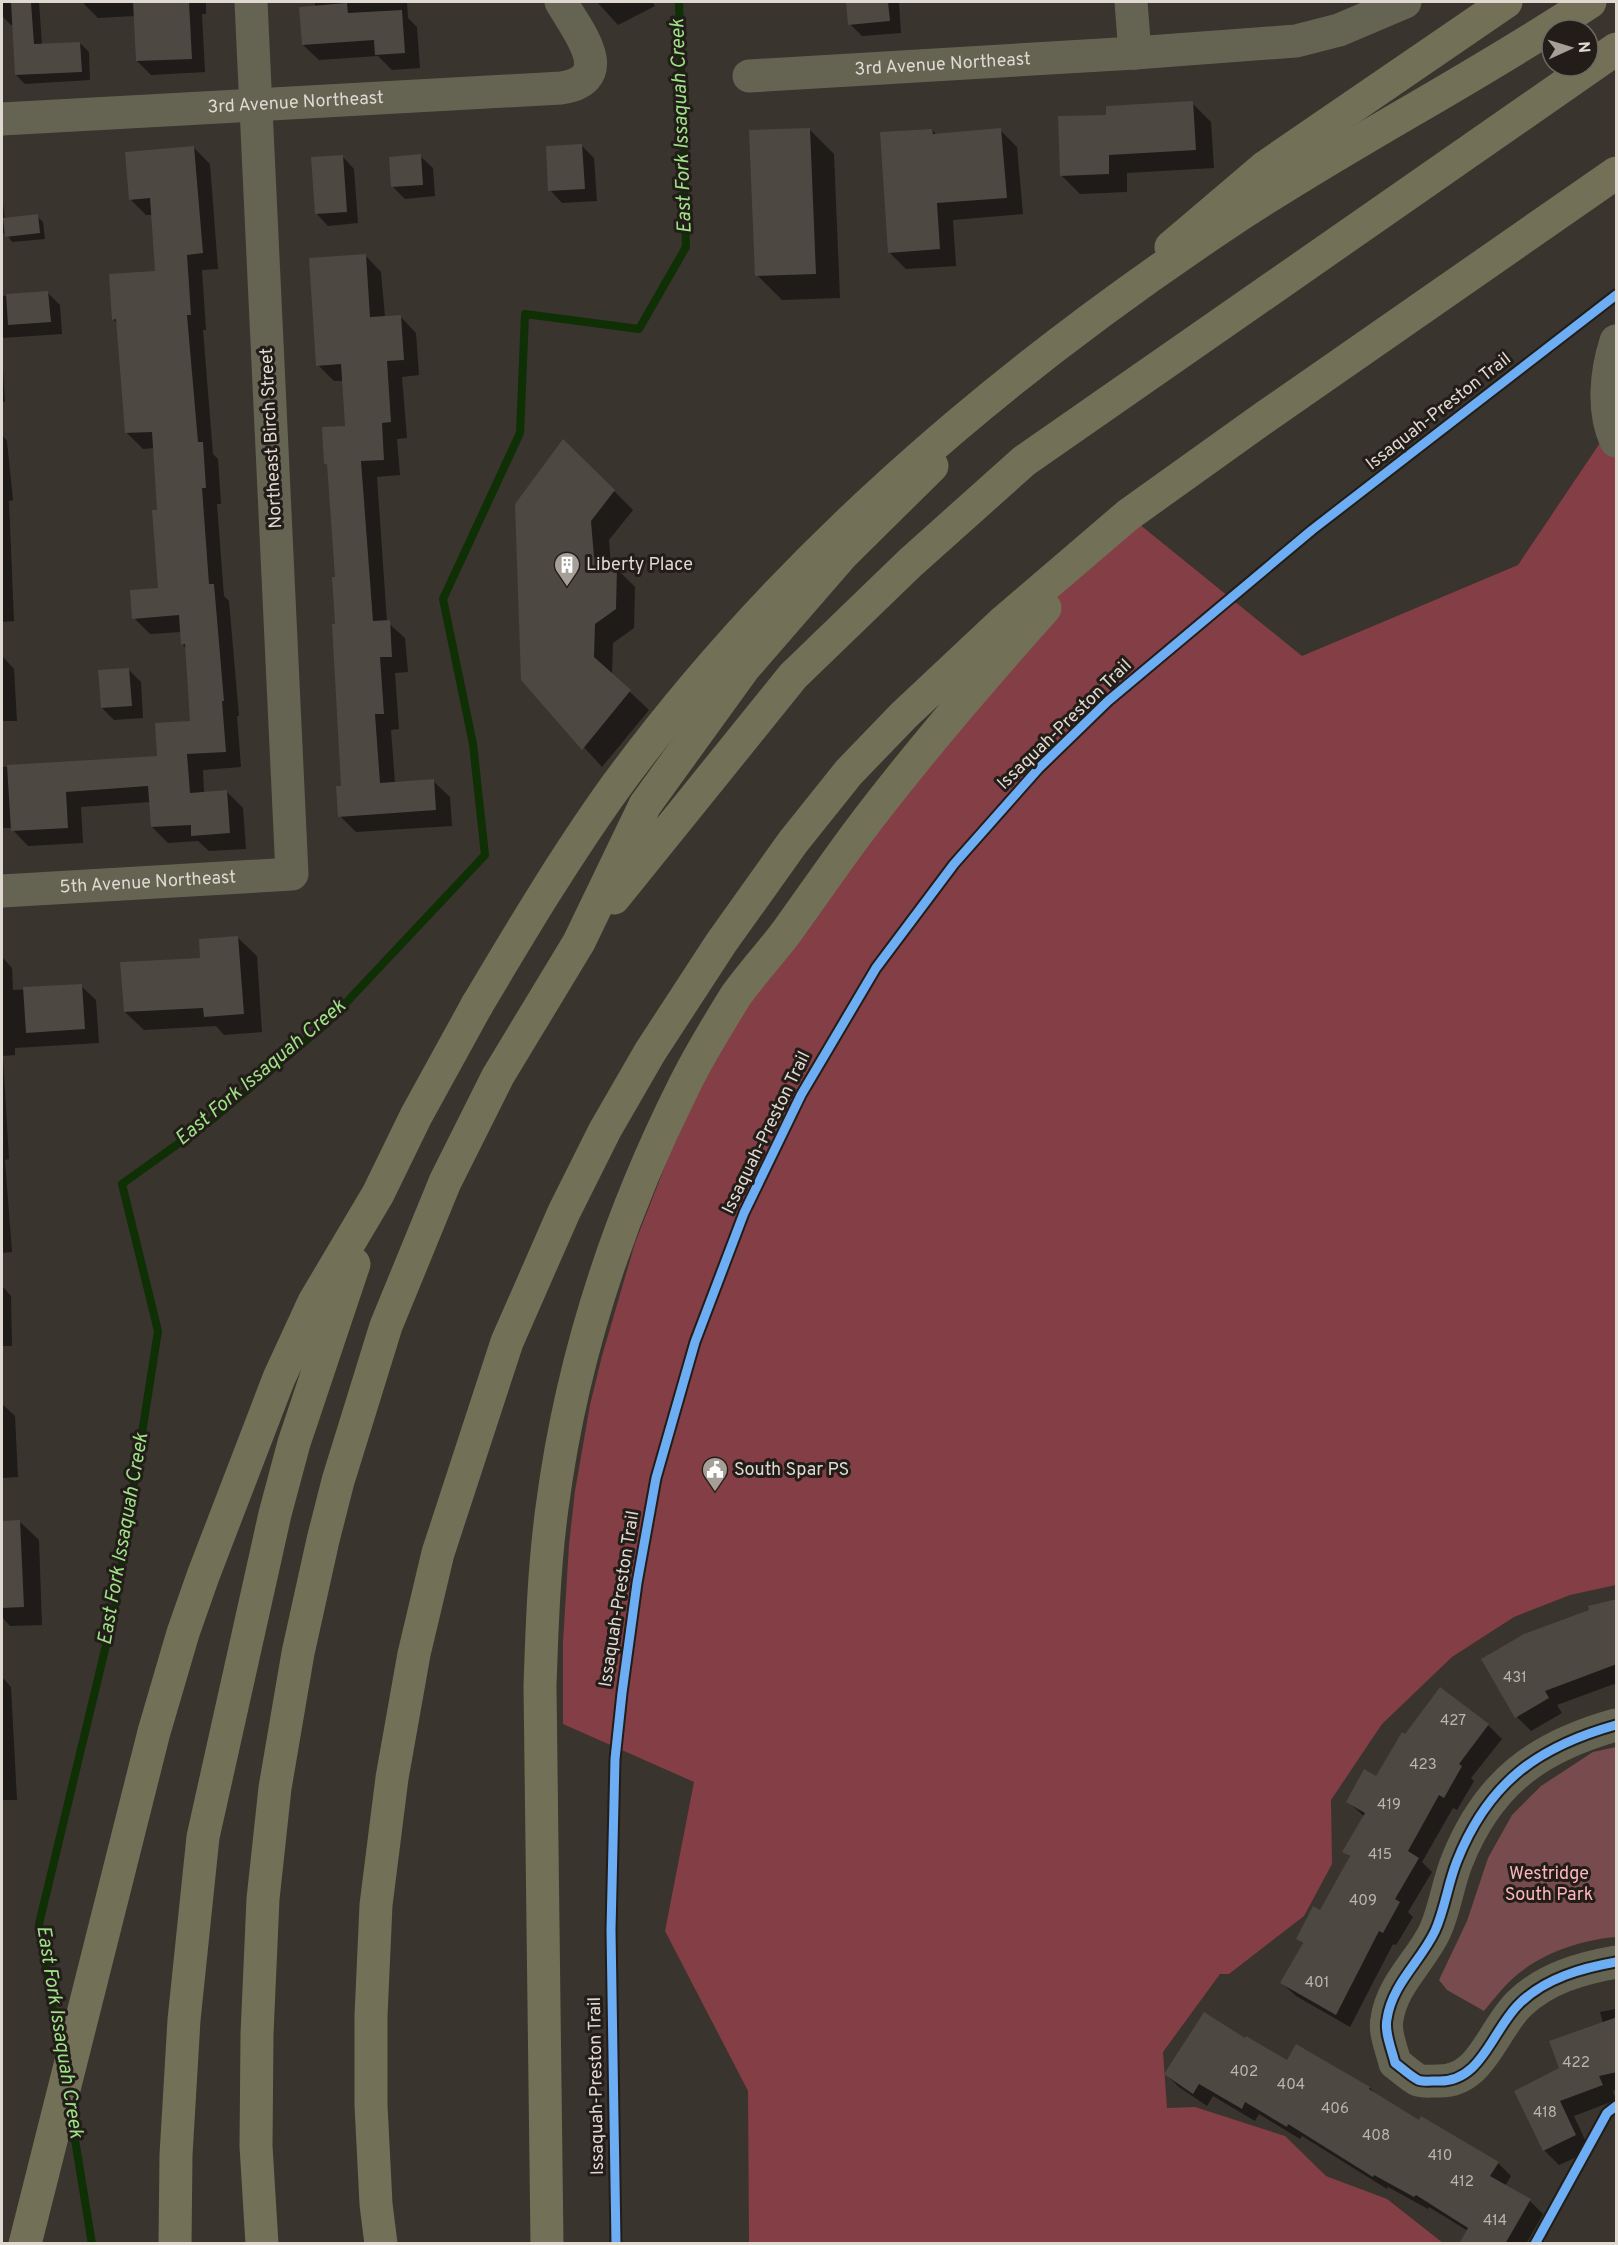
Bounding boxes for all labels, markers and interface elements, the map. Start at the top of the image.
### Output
water label: East Fork Issaquah Creek [665,17,699,234]
north arrow [1540,18,1600,78]
text: N [1573,41,1593,54]
street label: 3rd Avenue Northeast [854,48,1031,81]
street label: 3rd Avenue Northeast [207,86,384,119]
street label: Northeast Birch Street [256,347,288,529]
street label: Issaquah-Preston Trail [1362,348,1516,476]
building icon: Liberty Place [552,550,582,588]
place label: Liberty Place [586,554,693,577]
street label: Issaquah-Preston Trail [993,655,1137,795]
street label: 5th Avenue Northeast [59,866,237,899]
water label: East Fork Issaquah Creek [170,993,352,1152]
street label: Issaquah-Preston Trail [718,1048,816,1218]
water label: East Fork Issaquah Creek [93,1430,156,1647]
public building icon: South Spar PS [700,1455,730,1493]
place label: South Spar PS [734,1459,849,1482]
street label: Issaquah-Preston Trail [595,1509,645,1689]
house number: 431 [1503,1669,1527,1688]
house number: 427 [1440,1712,1466,1731]
house number: 423 [1409,1756,1437,1775]
house number: 419 [1377,1796,1401,1815]
house number: 415 [1368,1846,1392,1865]
park label: Westridge South Park [1505,1863,1593,1907]
house number: 409 [1349,1892,1377,1911]
water label: East Fork Issaquah Creek [29,1924,89,2141]
house number: 401 [1305,1974,1329,1993]
street label: Issaquah-Preston Trail [584,1997,610,2175]
house number: 422 [1562,2054,1590,2073]
house number: 402 [1230,2063,1258,2082]
house number: 404 [1277,2076,1305,2095]
house number: 406 [1321,2100,1349,2119]
house number: 418 [1533,2104,1557,2123]
house number: 408 [1362,2127,1390,2146]
house number: 410 [1428,2147,1452,2166]
house number: 412 [1450,2173,1474,2192]
house number: 414 [1483,2212,1507,2231]

